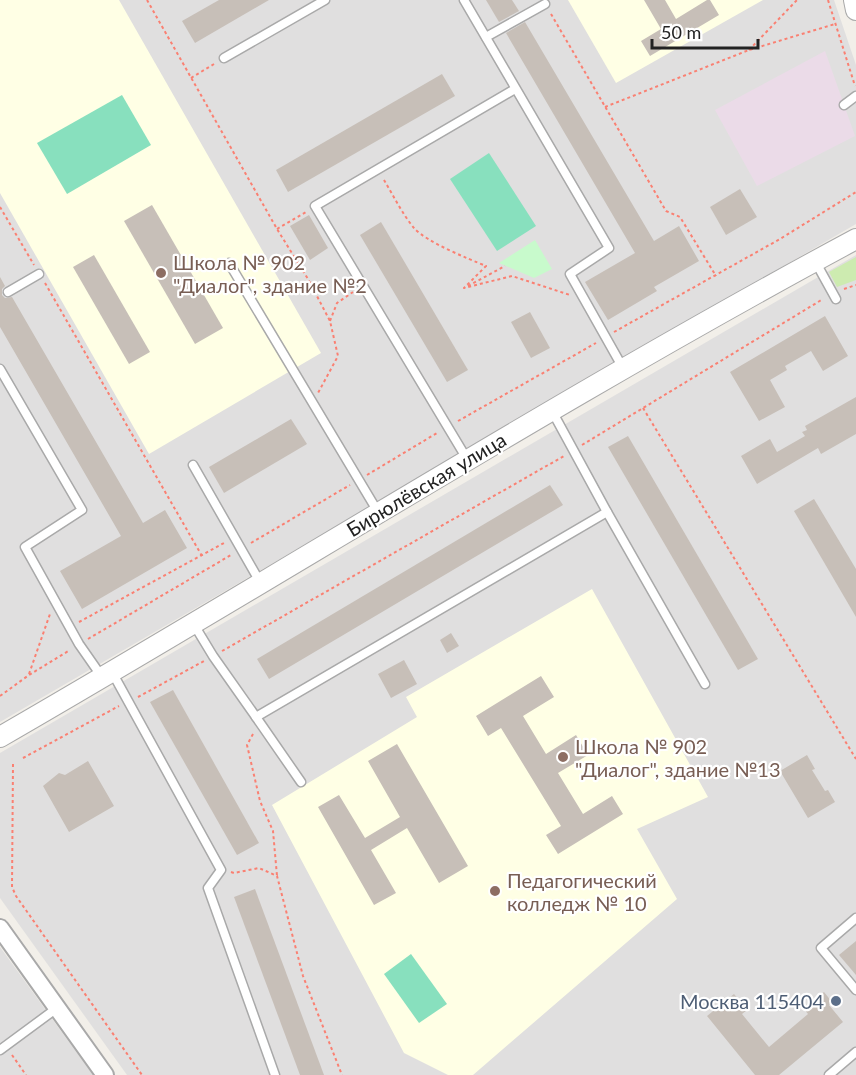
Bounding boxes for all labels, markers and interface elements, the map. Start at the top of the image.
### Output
scale bar [652,12,758,50]
text: 50 m [661,21,701,43]
place label: Школа № 902 "Диалог", здание №2 [173,250,367,297]
marker: Школа № 902 "Диалог", здание №2 [154,266,168,280]
street label: Бирюлёвская улица [342,427,510,541]
place label: Школа № 902 "Диалог", здание №13 [575,734,781,781]
marker: Школа № 902 "Диалог", здание №13 [556,750,570,764]
place label: Педагогический колледж № 10 [507,868,657,915]
marker: Педагогический колледж № 10 [488,884,502,898]
place label: Москва 115404 [680,989,824,1013]
marker: Москва 115404 [829,994,843,1008]

